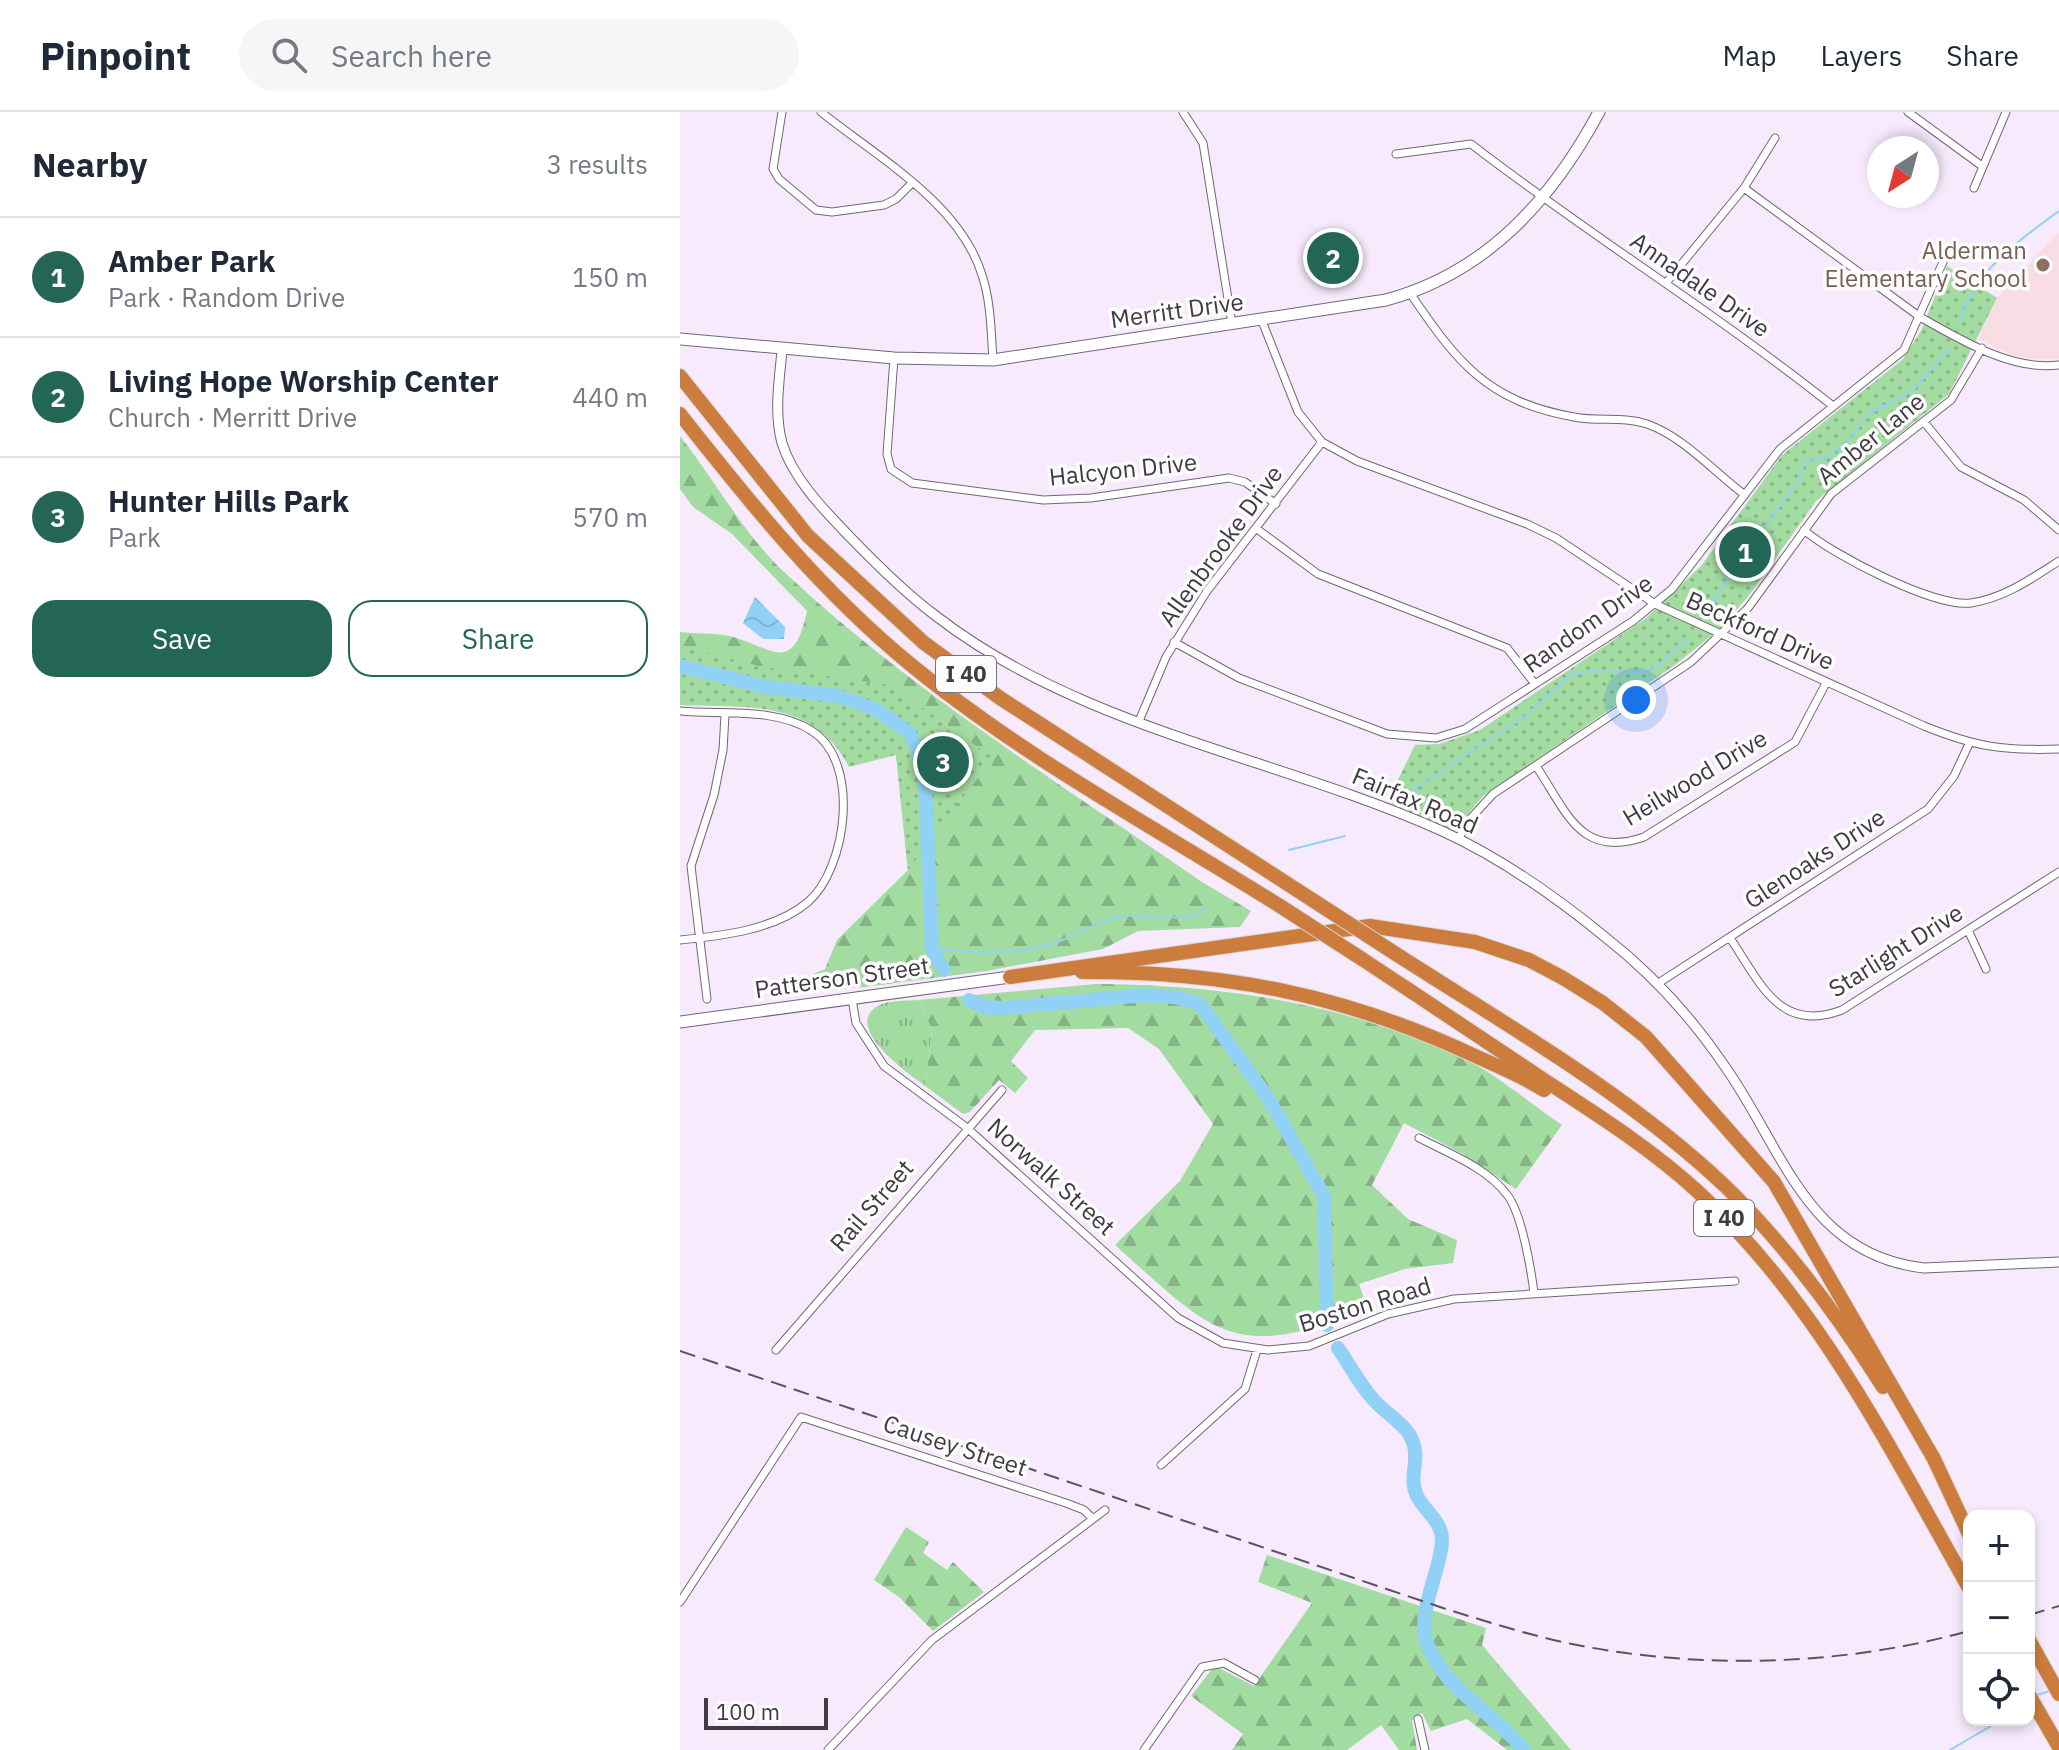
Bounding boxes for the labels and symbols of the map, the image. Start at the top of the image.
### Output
north arrow [1867,136,1939,208]
street label: Annadale Drive [1625,224,1777,344]
pin: 2 [1307,228,1359,288]
place label: Alderman Elementary School [1825,234,2027,294]
marker: Alderman Elementary School [2034,256,2052,274]
street label: Merritt Drive [1108,285,1246,335]
street label: Amber Lane [1810,385,1931,491]
street label: Halcyon Drive [1047,445,1199,493]
street label: Allenbrooke Drive [1151,459,1289,632]
pin: 1 [1719,522,1771,582]
street label: Random Drive [1516,567,1659,680]
street label: Beckford Drive [1681,583,1839,677]
road number: I 40 [936,656,996,692]
your location [1616,680,1656,720]
street label: Heilwood Drive [1616,721,1773,833]
pin: 3 [917,732,969,792]
street label: Fairfax Road [1348,759,1483,841]
street label: Glenoaks Drive [1738,801,1891,916]
street label: Starlight Drive [1822,896,1969,1004]
street label: Patterson Street [753,949,931,1005]
street label: Norwalk Street [981,1110,1122,1242]
street label: Rail Street [822,1153,920,1258]
road number: I 40 [1694,1200,1754,1236]
street label: Boston Road [1295,1269,1435,1339]
street label: Causey Street [879,1407,1031,1483]
scale bar [704,1694,828,1730]

